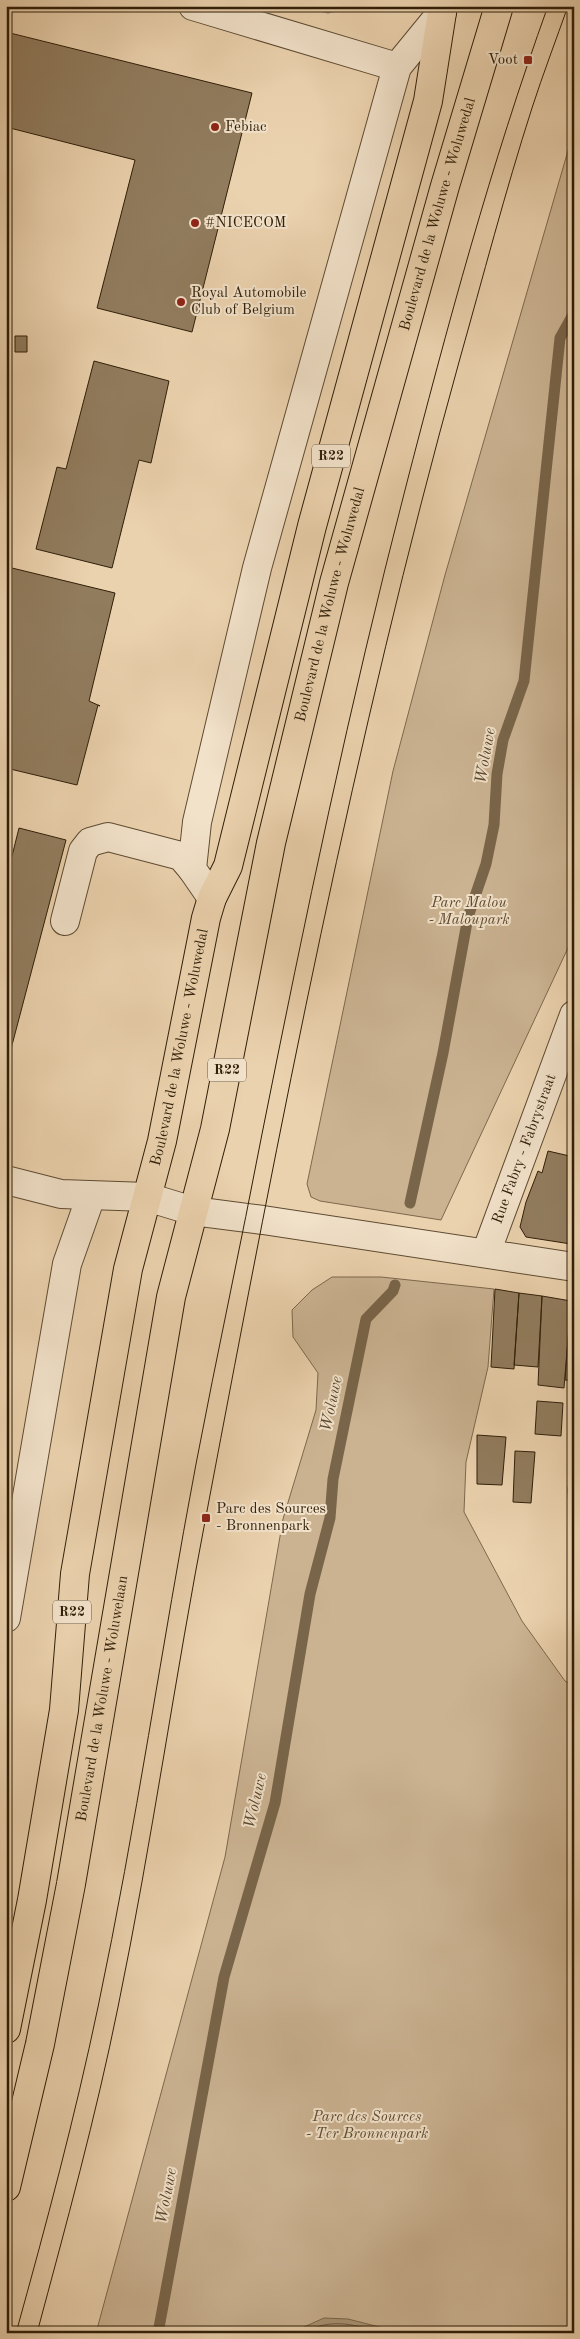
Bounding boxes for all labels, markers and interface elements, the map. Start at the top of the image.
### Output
place label: Voot [488,53,518,68]
marker: Voot [522,54,534,66]
street label: Boulevard de la Woluwe - Woluwedal [397,96,479,333]
place label: Febiac [225,120,267,135]
marker: Febiac [209,121,221,133]
place label: #NICECOM [205,216,286,231]
marker: #NICECOM [189,217,201,229]
place label: Royal Automobile Club of Belgium [191,286,307,318]
marker: Royal Automobile Club of Belgium [175,296,187,308]
road number: R22 [312,444,350,468]
street label: Boulevard de la Woluwe - Woluwedal [293,486,368,724]
water label: Woluwe [473,726,499,785]
park label: Parc Malou - Maloupark [428,896,510,928]
street label: Boulevard de la Woluwe - Woluwedal [148,927,211,1168]
road number: R22 [208,1058,246,1082]
street label: Rue Fabry - Fabrystraat [490,1072,559,1226]
water label: Woluwe [318,1374,346,1433]
place label: Parc des Sources - Bronnenpark [216,1502,326,1534]
marker: Parc des Sources - Bronnenpark [200,1512,212,1524]
street label: Boulevard de la Woluwe - Woluwelaan [74,1574,131,1823]
road number: R22 [53,1600,91,1624]
water label: Woluwe [242,1771,270,1830]
park label: Parc des Sources - Ter Bronnenpark [306,2110,428,2142]
water label: Woluwe [154,2166,180,2225]

